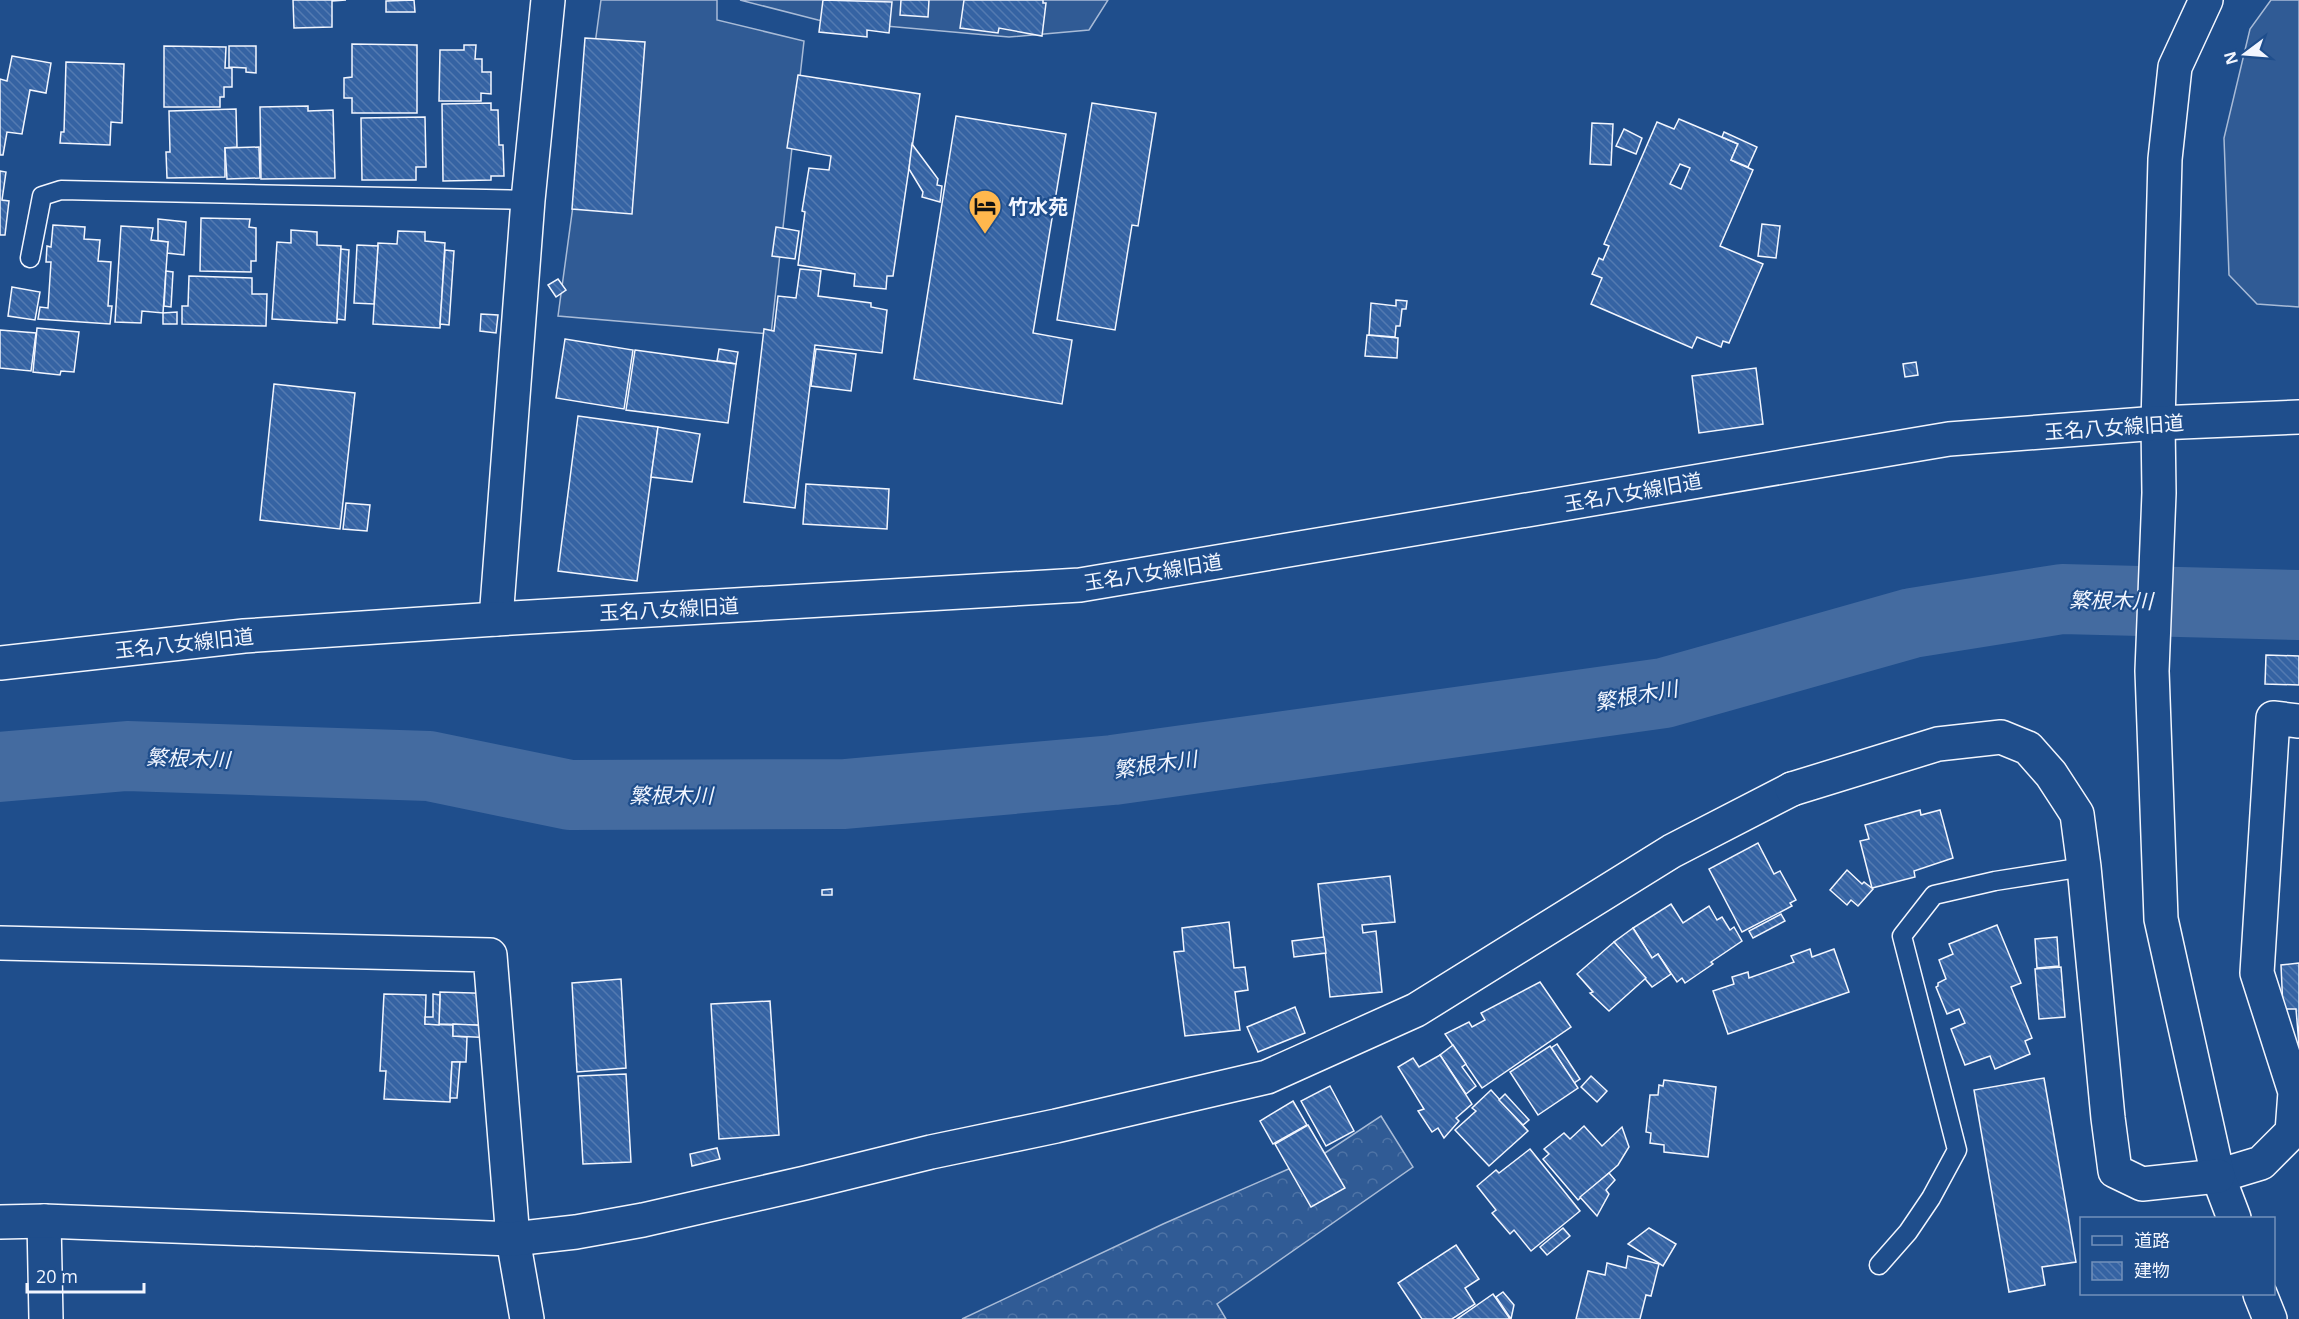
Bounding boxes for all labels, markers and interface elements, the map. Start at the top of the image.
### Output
north arrow [2215,24,2275,84]
text: N [2218,49,2243,67]
hotel icon: 竹水苑 [967,188,1003,235]
place label: 竹水苑 [1008,193,1068,220]
street label: 玉名八女線旧道 [2043,409,2185,445]
street label: 玉名八女線旧道 [1562,467,1704,517]
street label: 玉名八女線旧道 [1082,548,1224,596]
water label: 繁根木川 [2069,585,2155,615]
street label: 玉名八女線旧道 [598,592,740,626]
street label: 玉名八女線旧道 [113,622,255,664]
water label: 繁根木川 [1592,674,1682,716]
water label: 繁根木川 [146,743,232,774]
water label: 繁根木川 [1111,744,1201,784]
water label: 繁根木川 [629,781,715,809]
legend [2080,1217,2275,1295]
text: 道路 [2134,1228,2170,1252]
scale bar [27,1256,144,1294]
text: 建物 [2134,1258,2170,1282]
text: 20 m [36,1264,78,1288]

